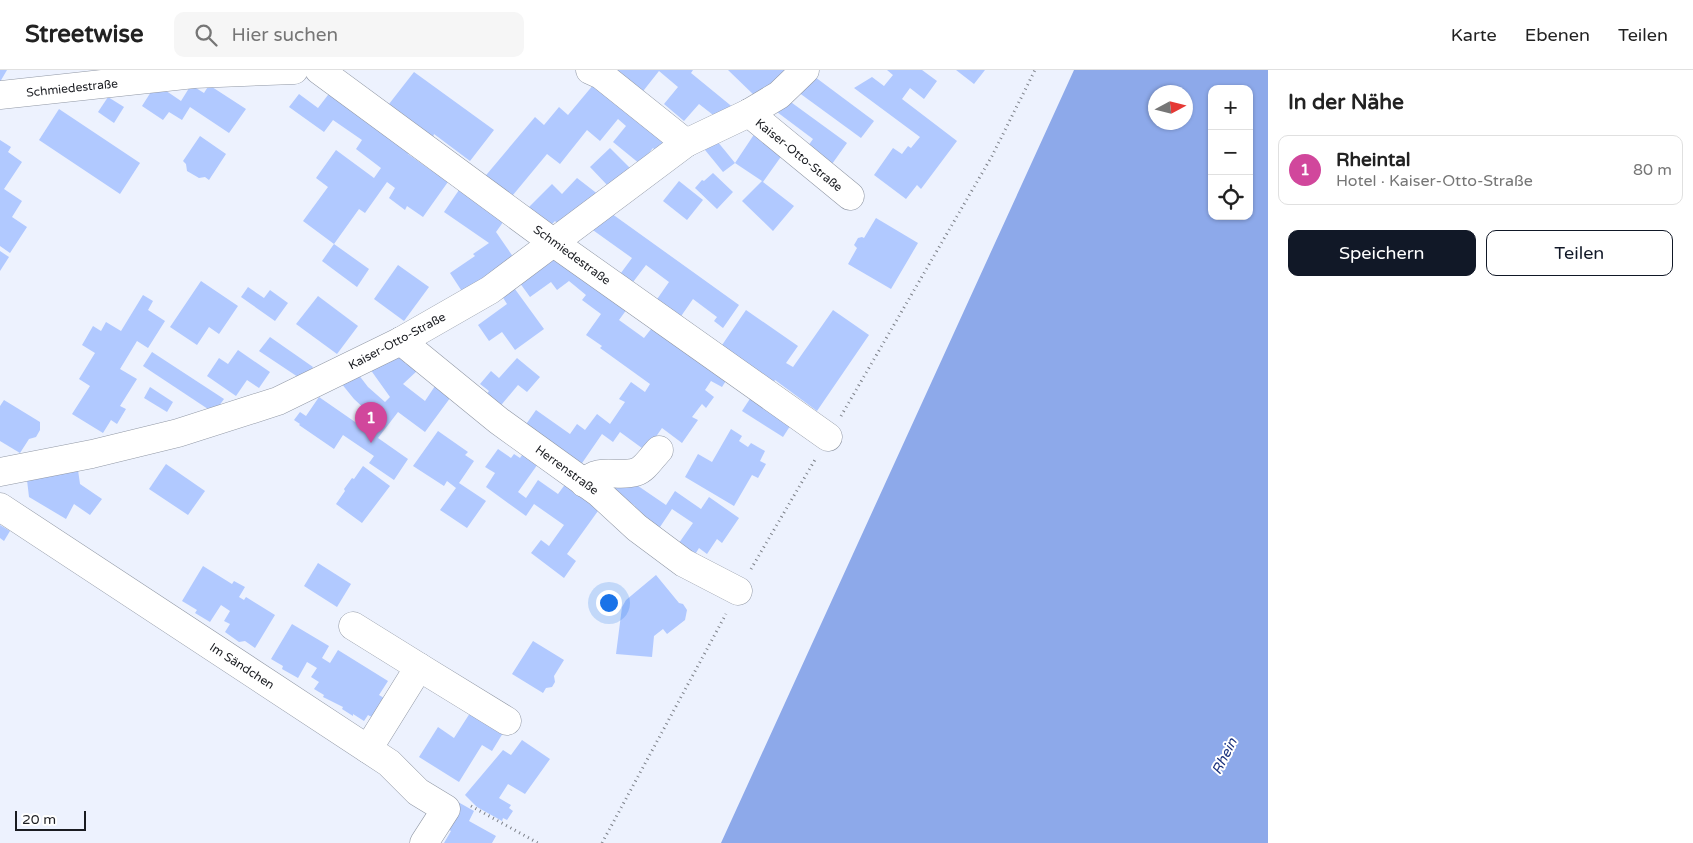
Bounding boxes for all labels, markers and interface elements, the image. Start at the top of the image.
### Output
search box [174,12,524,57]
text: Streetwise [25,20,144,49]
icon: search [192,21,220,49]
text: Hier suchen [232,24,338,46]
text: Karte [1451,24,1497,46]
text: Ebenen [1525,24,1590,46]
text: Teilen [1618,24,1668,46]
street label: Schmiedestraße [26,76,119,100]
north arrow [1148,85,1193,130]
map controls [1208,85,1253,220]
button: + [1208,85,1253,130]
text: In der Nähe [1288,90,1404,115]
street label: Kaiser-Otto-Straße [753,116,845,194]
button: − [1208,130,1253,175]
text: Rheintal [1336,149,1411,171]
text: 1 [1300,160,1310,180]
text: 80 m [1633,160,1672,180]
text: Hotel · Kaiser-Otto-Straße [1336,171,1533,191]
button: locate [1208,175,1253,220]
street label: Schmiedestraße [531,222,613,288]
button: Speichern [1288,230,1476,276]
button: Teilen [1486,230,1673,276]
street label: Kaiser-Otto-Straße [346,309,448,372]
pin: 1 [355,402,387,443]
street label: Herrenstraße [533,442,601,498]
your location [596,590,622,616]
street label: Im Sändchen [207,640,277,692]
water label: Rhein [1208,735,1241,777]
scale bar [15,808,86,831]
text: 20 m [22,811,56,828]

